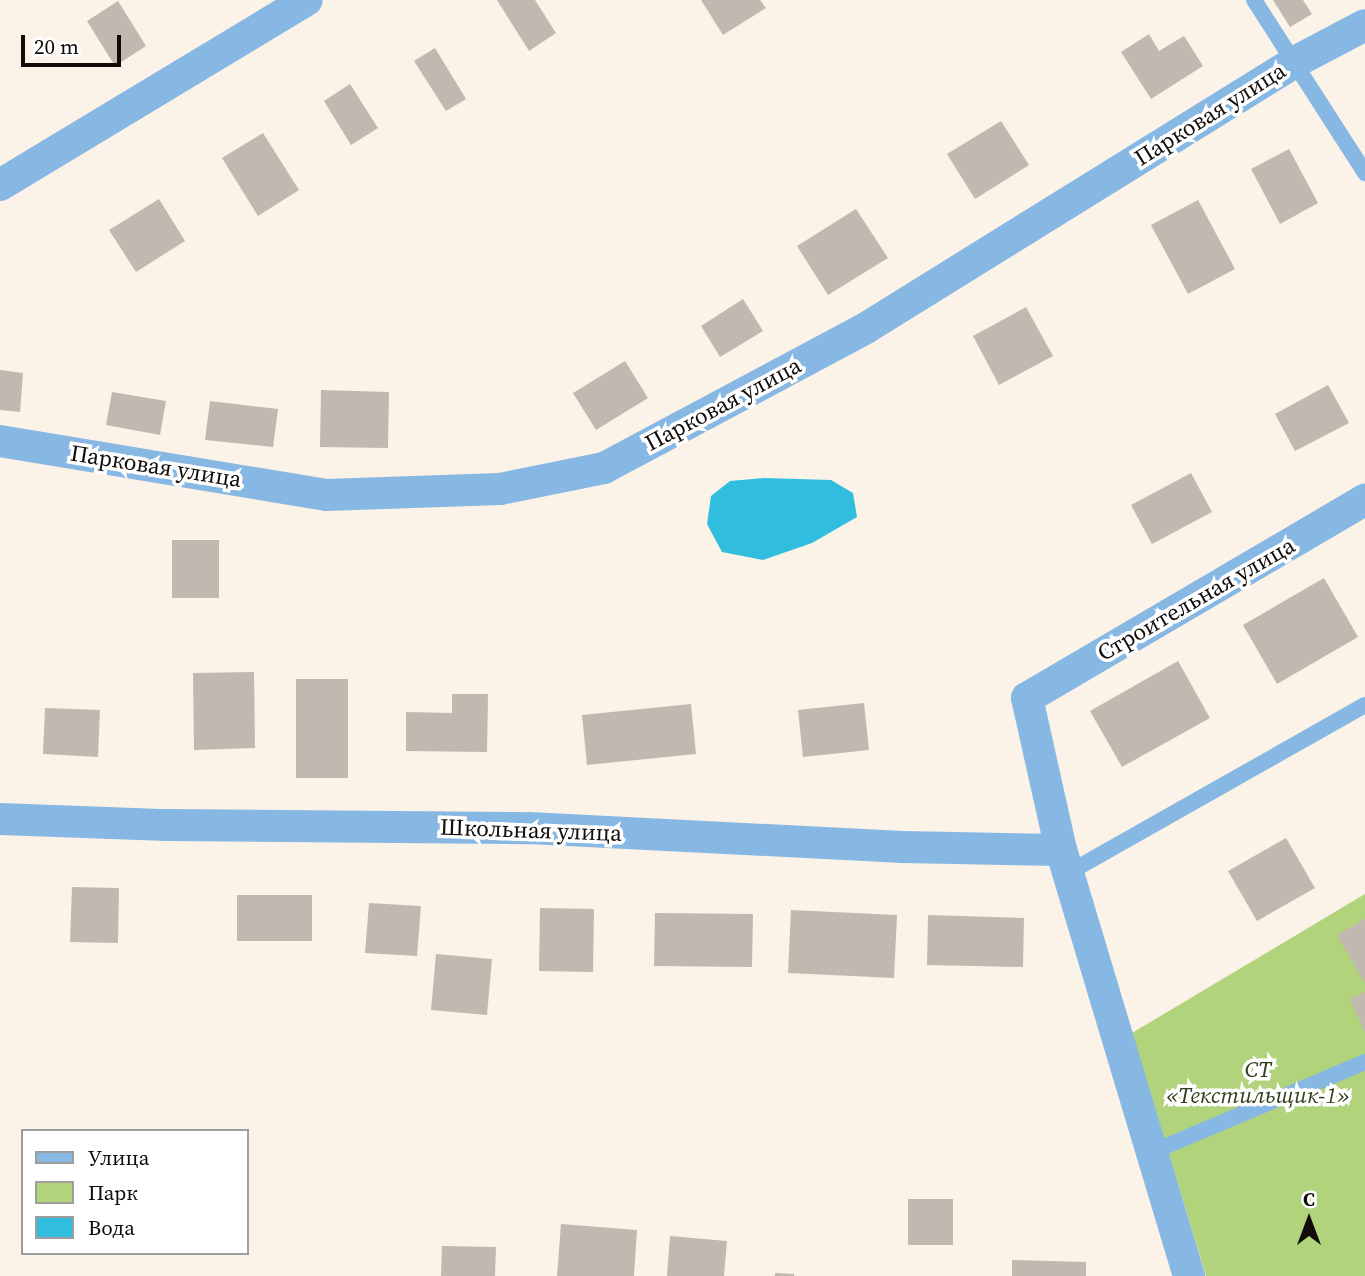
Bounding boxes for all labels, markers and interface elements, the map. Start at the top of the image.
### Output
scale bar [24,21,124,65]
text: 20 m [34,32,79,61]
street label: Парковая улица [1129,57,1291,171]
street label: Парковая улица [640,351,806,457]
street label: Парковая улица [68,439,244,493]
street label: Строительная улица [1092,531,1300,667]
street label: Школьная улица [440,813,622,847]
park label: СТ «Текстильщик-1» [1166,1055,1350,1109]
legend [21,1129,248,1255]
text: Улица [88,1143,149,1172]
text: Парк [88,1178,138,1207]
north arrow [1274,1185,1344,1255]
text: С [1303,1186,1315,1212]
text: Вода [88,1213,135,1242]

